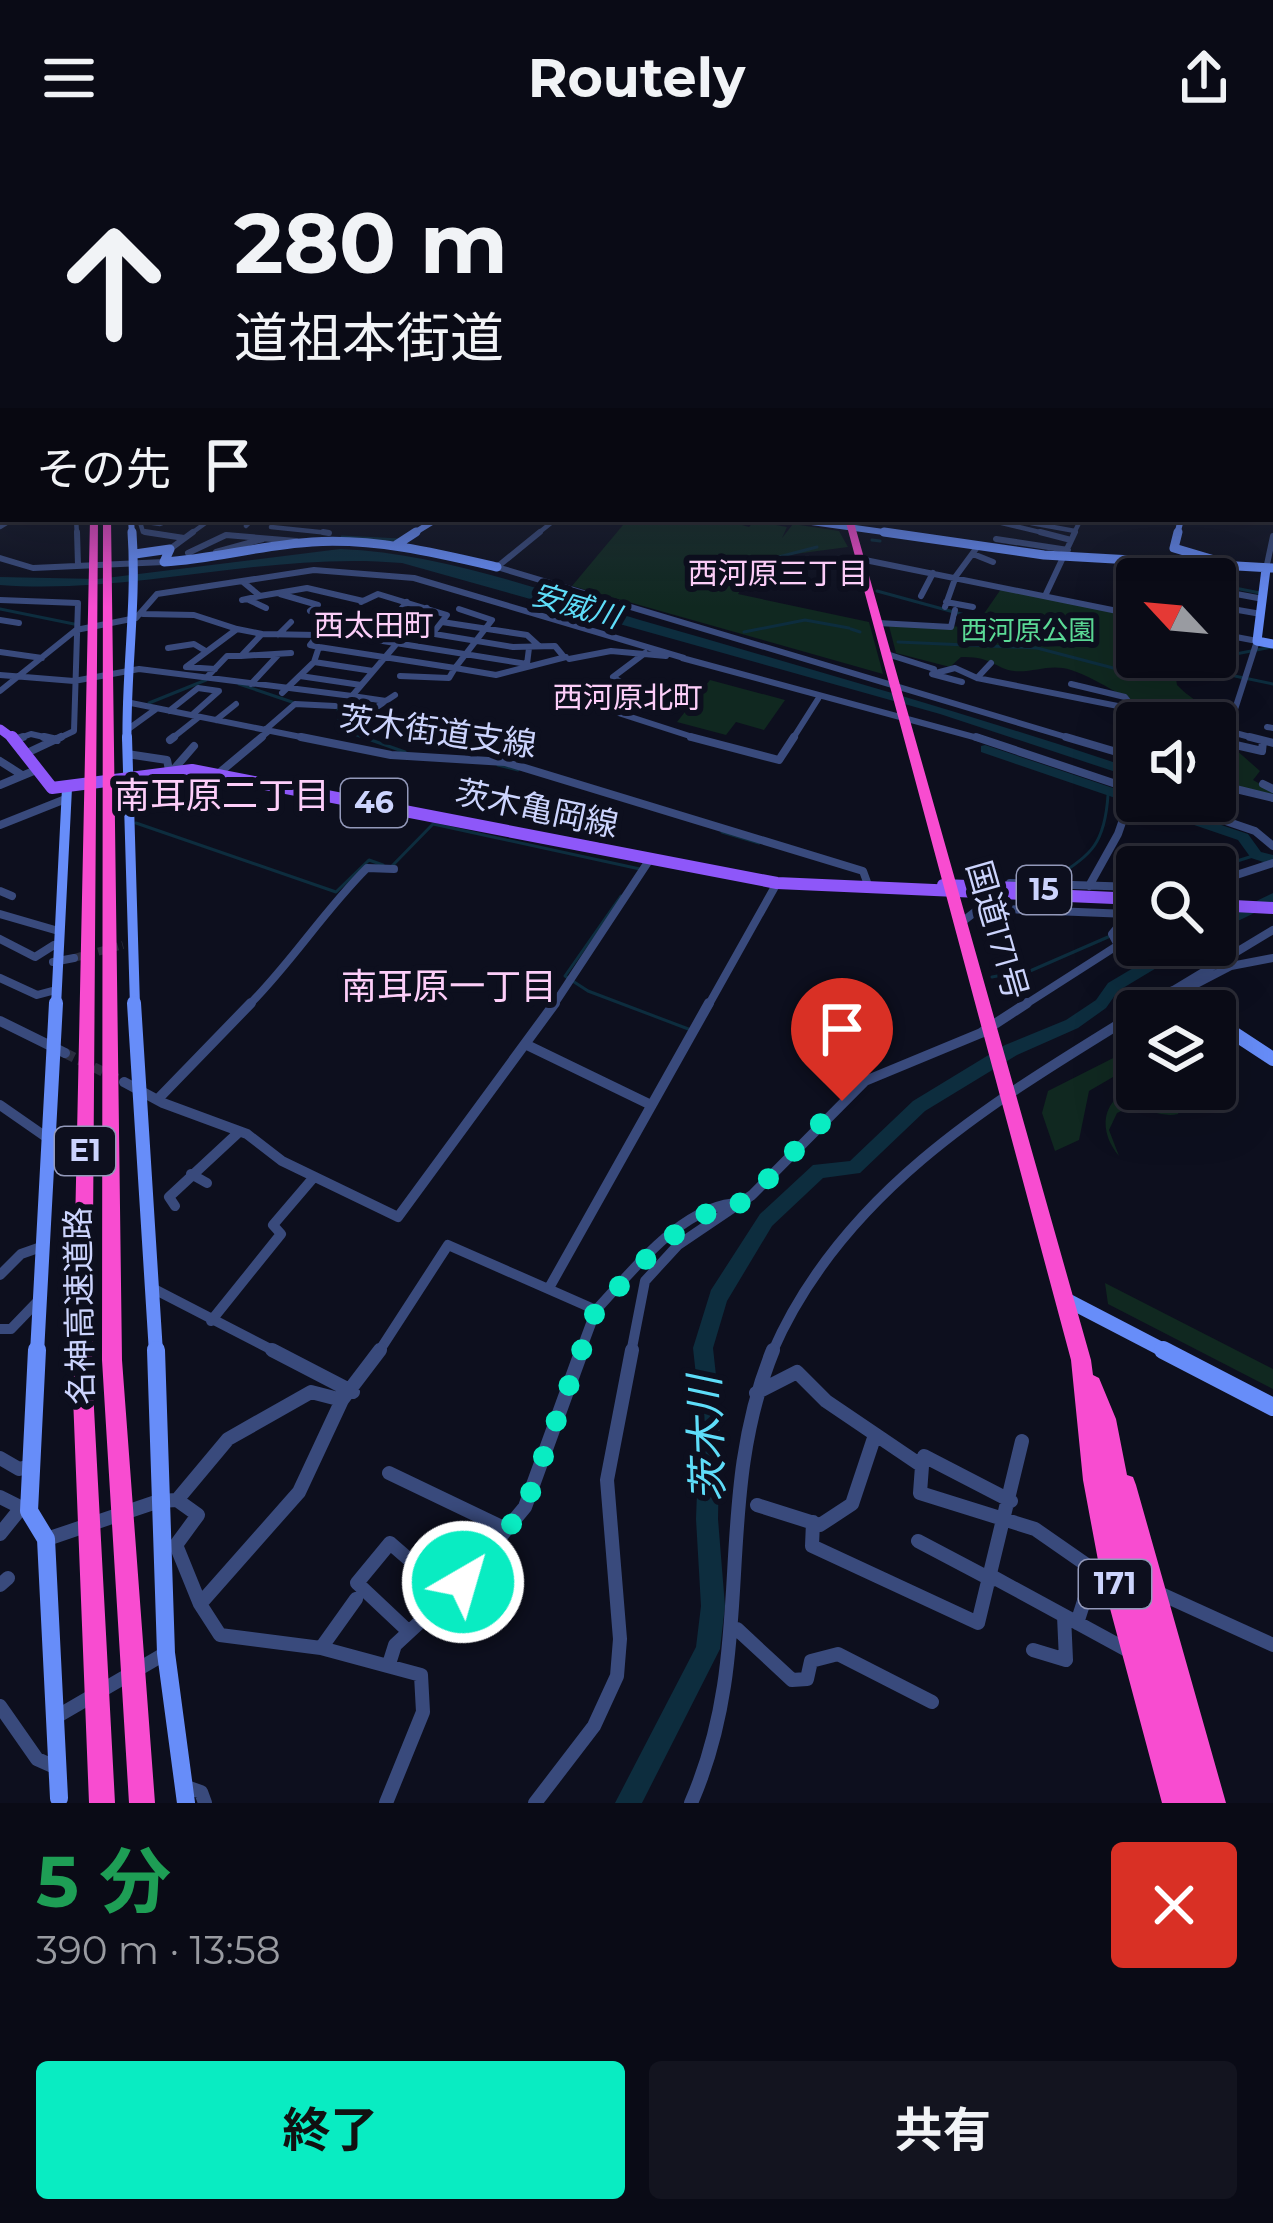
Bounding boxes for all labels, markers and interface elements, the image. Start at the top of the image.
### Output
icon: menu [36,45,102,111]
text: Routely [528,45,745,111]
icon: share [1171,45,1237,111]
text: 280 m [234,192,508,294]
icon: ahead [36,204,192,360]
text: 道祖本街道 [234,305,504,371]
icon: arrive [195,432,261,498]
text: その先 [36,441,171,496]
district label: 西河原三丁目 [688,555,868,592]
north arrow [1116,558,1236,678]
map controls [1116,558,1236,1110]
water label: 安威川 [528,575,627,637]
district label: 西太田町 [314,607,434,644]
park label: 西河原公園 [961,614,1096,647]
district label: 西河原北町 [553,679,703,716]
street label: 茨木街道支線 [337,697,539,765]
button: sound [1116,702,1236,822]
street label: 茨木亀岡線 [452,771,622,845]
district label: 南耳原二丁目 [114,773,330,817]
road number: 46 [341,779,407,827]
button: search [1116,846,1236,966]
street label: 国道171号 [959,856,1037,1004]
road number: 15 [1017,866,1071,914]
district label: 南耳原一丁目 [341,964,557,1008]
pin [791,978,893,1101]
button: layers [1116,990,1236,1110]
icon: arrive [809,996,875,1062]
road number: E1 [55,1127,115,1175]
street label: 名神高速道路 [57,1207,101,1405]
water label: 茨木川 [678,1371,734,1503]
position arrow [400,1519,526,1645]
road number: 171 [1079,1560,1151,1608]
text: 5 分 [36,1837,171,1925]
button: close [1111,1842,1237,1968]
text: 390 m · 13:58 [36,1926,281,1974]
button: 終了 [36,2061,625,2199]
button: 共有 [649,2061,1237,2199]

